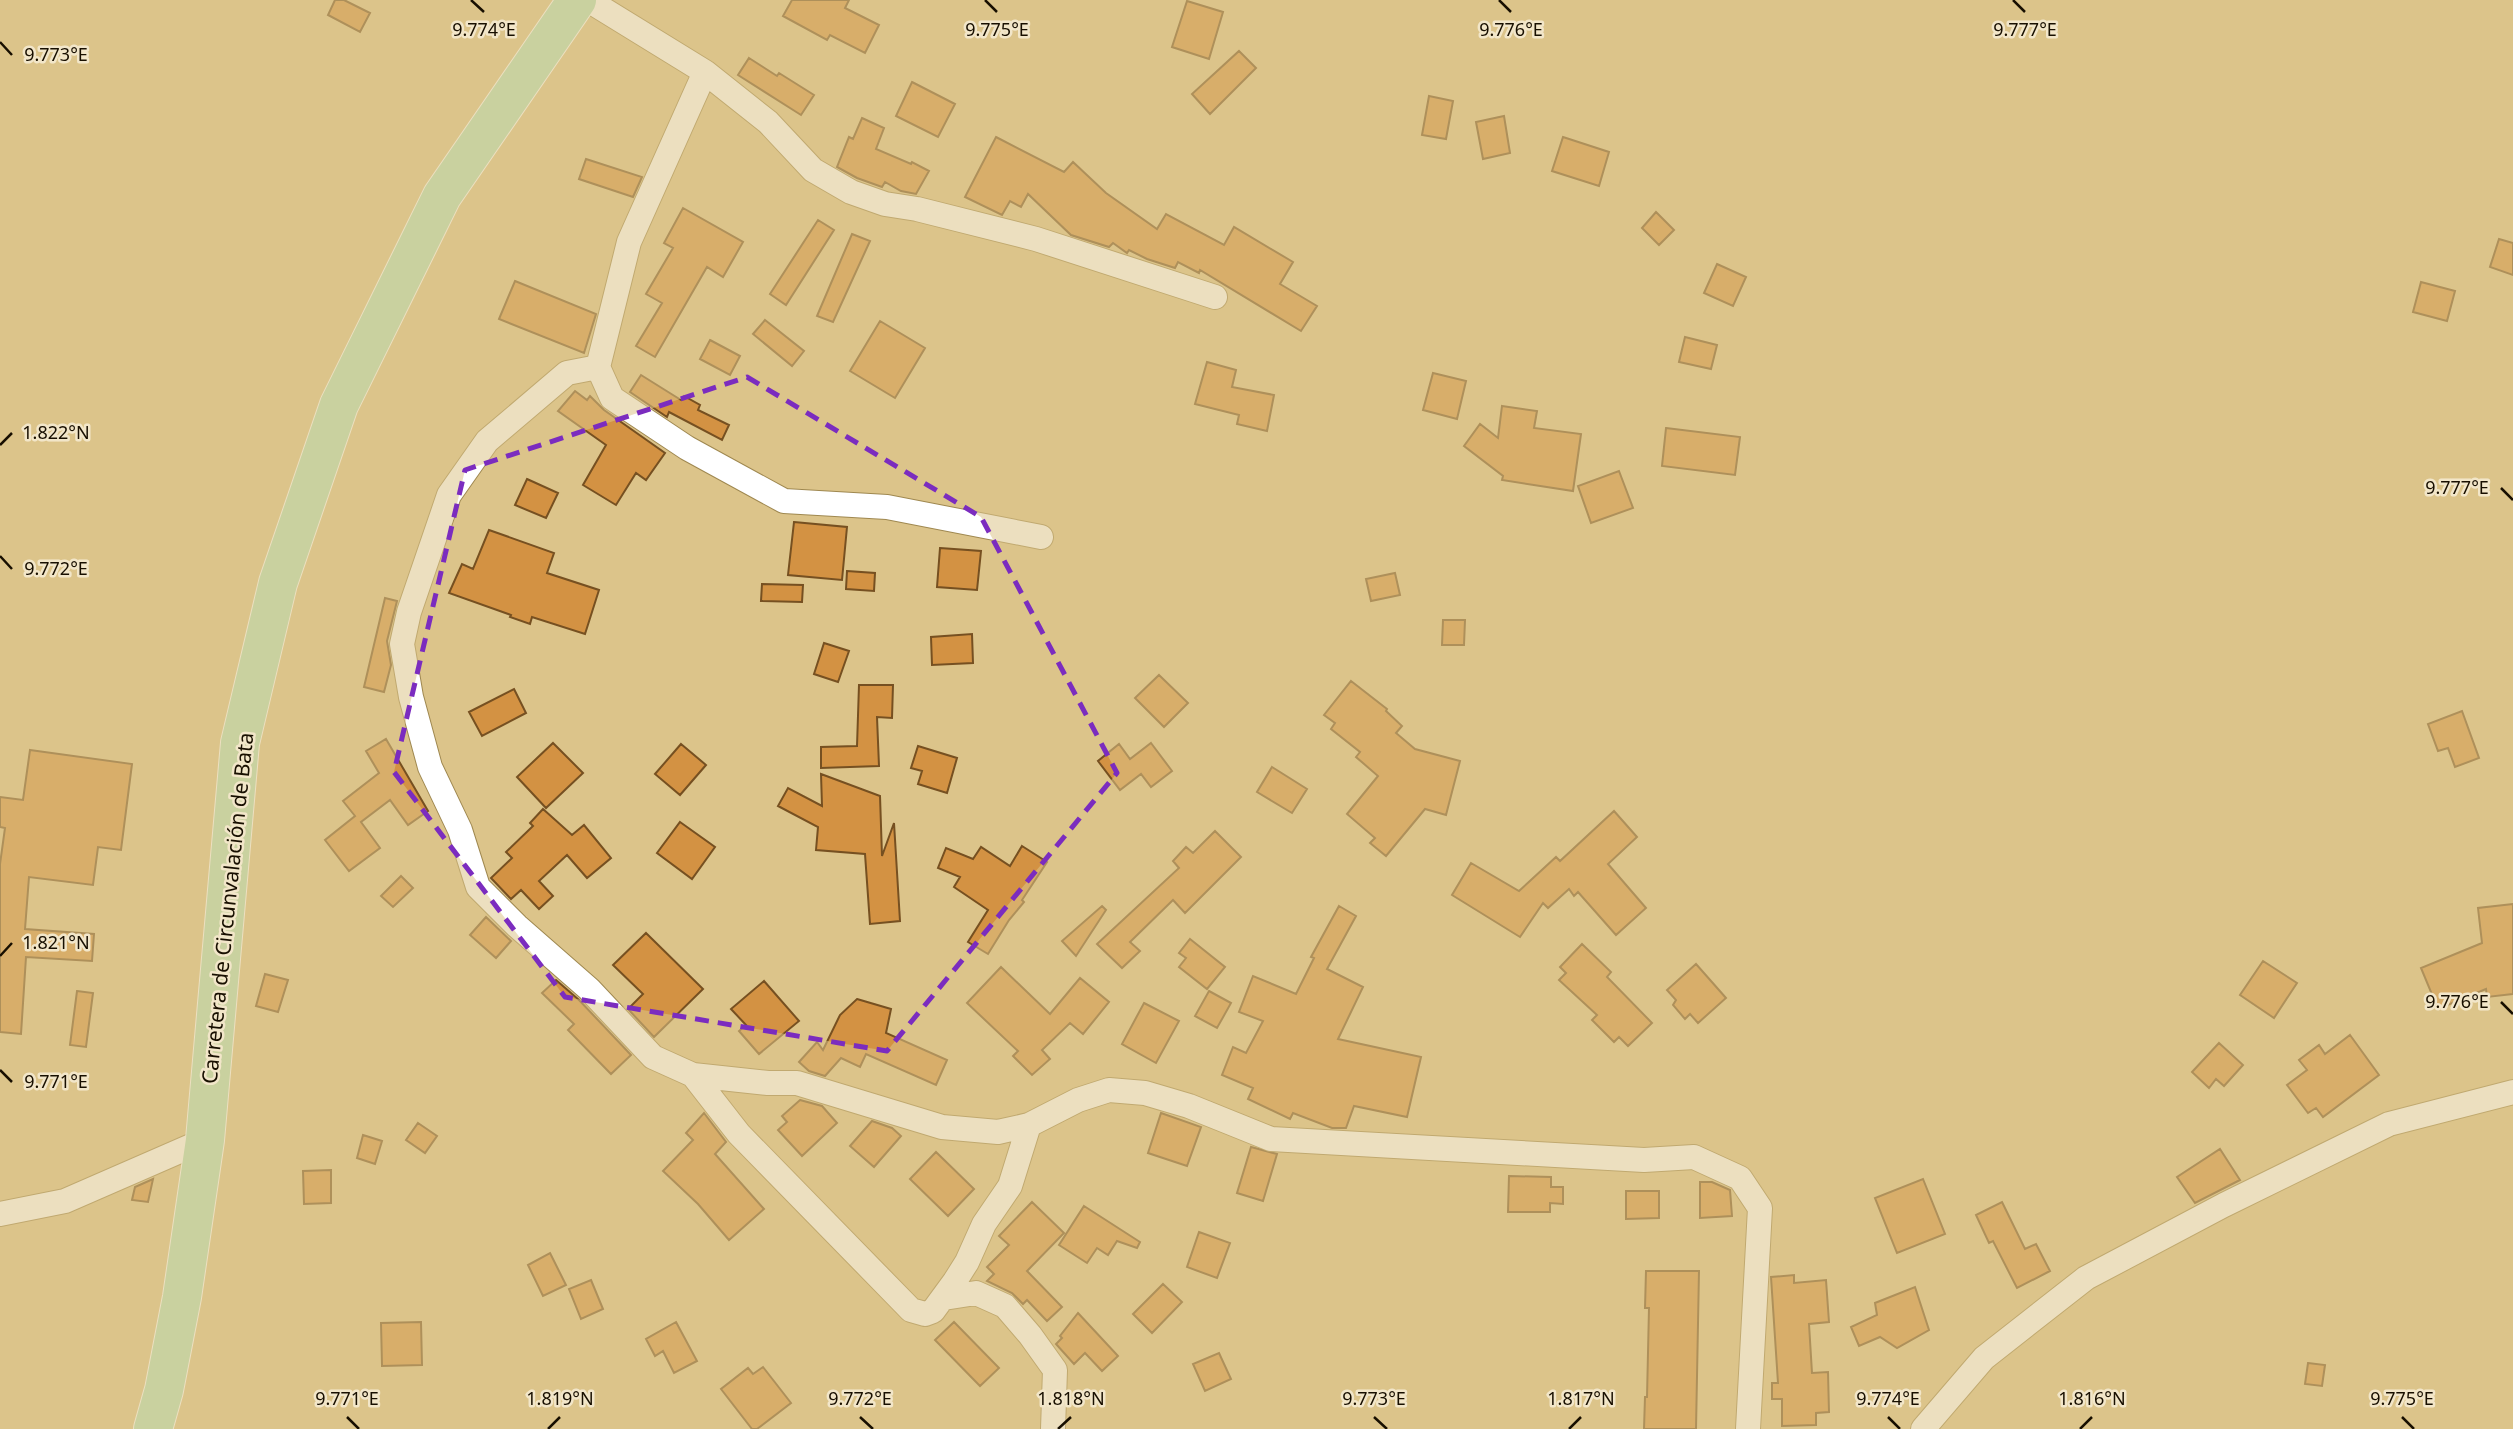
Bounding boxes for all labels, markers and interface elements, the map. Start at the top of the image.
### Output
text: 9.774°E [452,17,516,41]
text: 9.775°E [965,17,1029,41]
text: 9.776°E [1479,17,1543,41]
text: 9.777°E [1993,17,2057,41]
text: 9.773°E [24,42,88,66]
text: 1.822°N [22,420,90,444]
text: 9.777°E [2425,475,2489,499]
text: 9.772°E [24,556,88,580]
street label: Carretera de Circunvalación de Bata [195,731,259,1085]
text: 1.821°N [22,930,90,954]
text: 9.776°E [2425,989,2489,1013]
text: 9.771°E [24,1069,88,1093]
text: 9.771°E [315,1386,379,1410]
text: 1.819°N [526,1386,594,1410]
text: 9.772°E [828,1386,892,1410]
text: 1.818°N [1037,1386,1105,1410]
text: 9.773°E [1342,1386,1406,1410]
text: 1.817°N [1547,1386,1615,1410]
text: 9.774°E [1856,1386,1920,1410]
text: 1.816°N [2058,1386,2126,1410]
text: 9.775°E [2370,1386,2434,1410]

